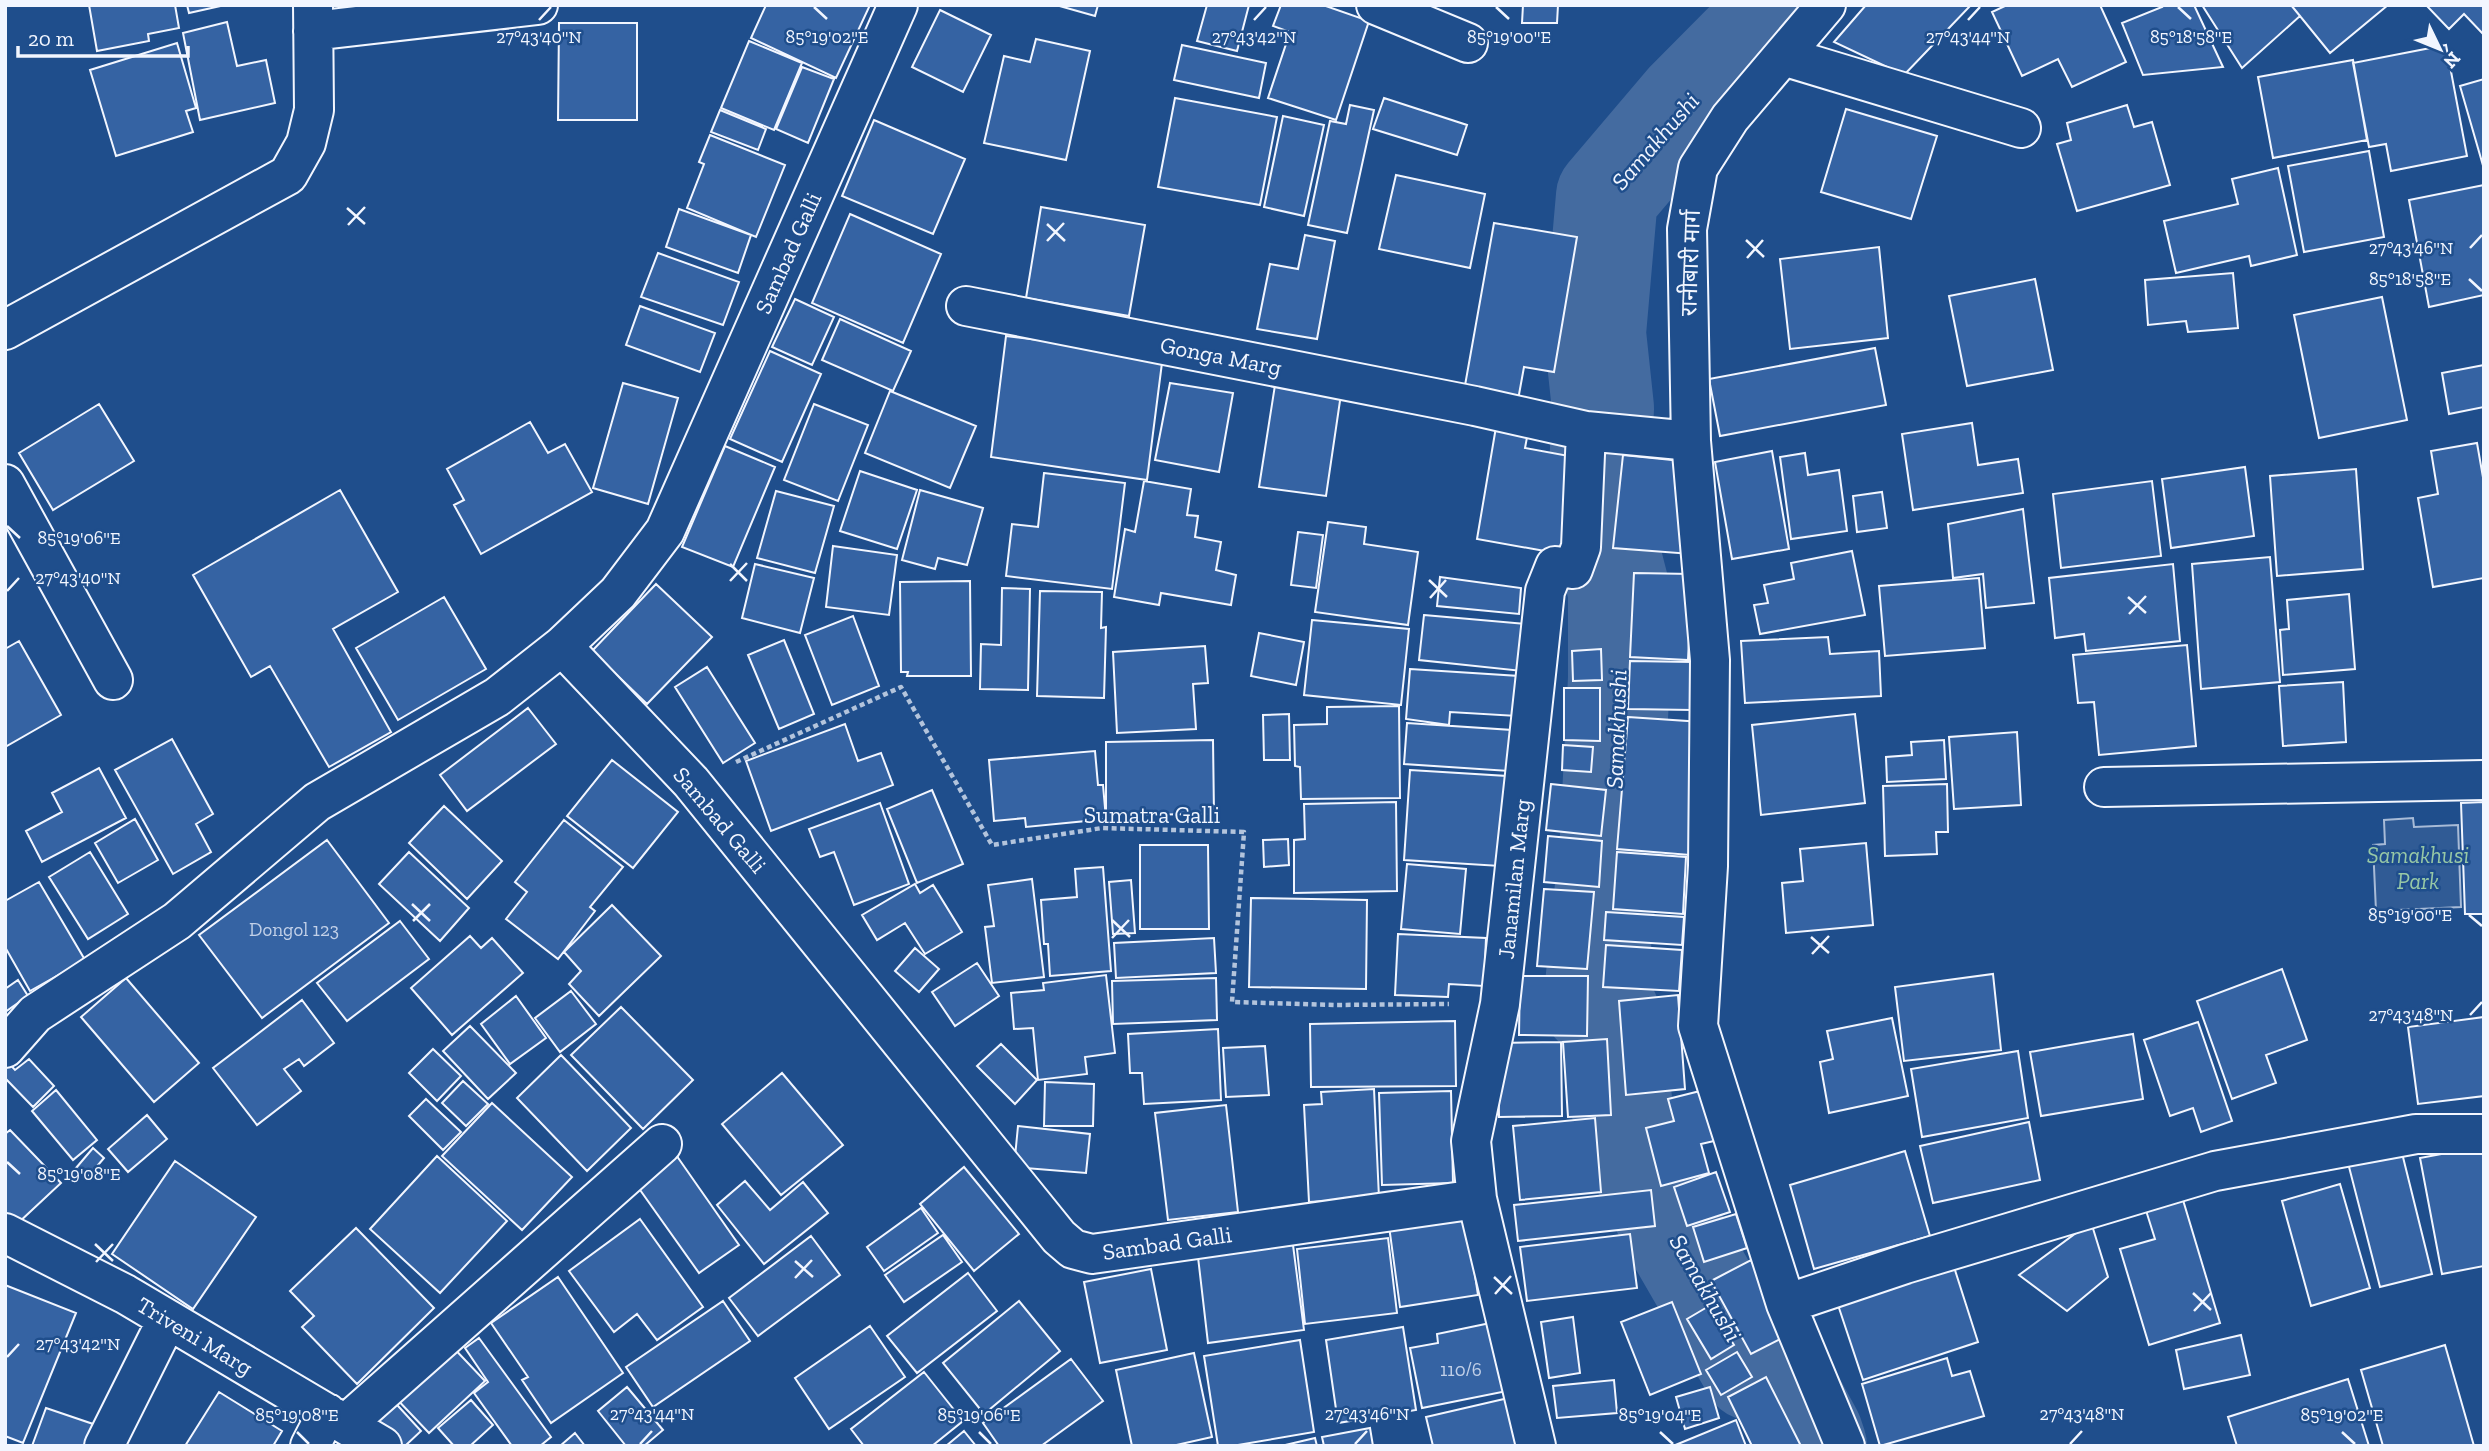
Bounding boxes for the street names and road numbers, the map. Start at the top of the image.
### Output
street label: Sambad Galli [749,188,827,318]
street label: रानीबारी मार्ग [1674,208,1706,317]
street label: Gonga Marg [1158,331,1285,382]
street label: Sambad Galli [667,761,773,879]
street label: Janamilan Marg [1492,797,1536,960]
street label: Sumatra Galli [1084,801,1220,829]
street label: Sambad Galli [1101,1220,1233,1266]
street label: Triveni Marg [132,1290,258,1382]

